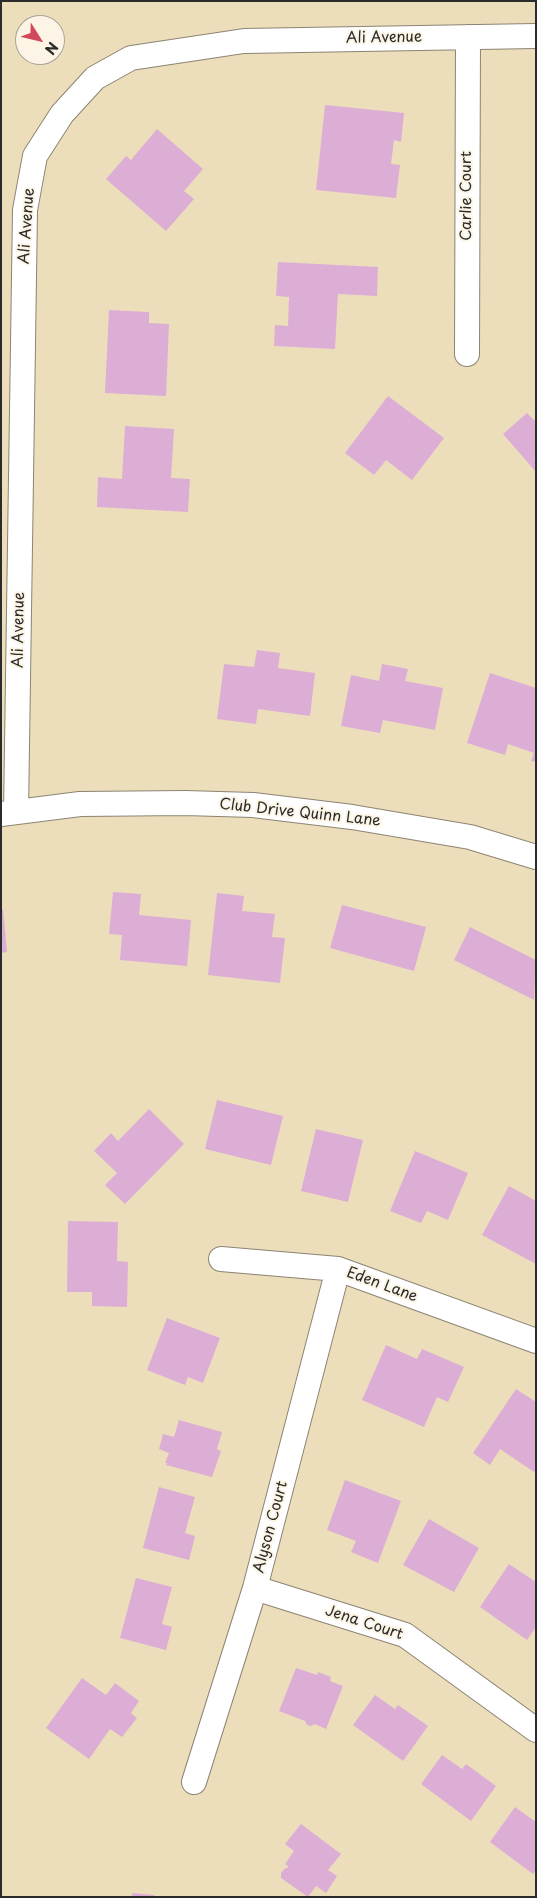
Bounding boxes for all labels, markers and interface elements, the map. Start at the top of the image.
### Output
north arrow [15,15,65,65]
street label: Ali Avenue [346,28,422,48]
text: N [40,38,63,59]
street label: Carlie Court [458,151,476,241]
street label: Ali Avenue [15,187,39,265]
street label: Ali Avenue [9,592,29,668]
street label: Club Drive Quinn Lane [218,796,382,830]
street label: Eden Lane [344,1264,420,1306]
street label: Alyson Court [250,1479,292,1575]
street label: Jena Court [323,1602,405,1644]

